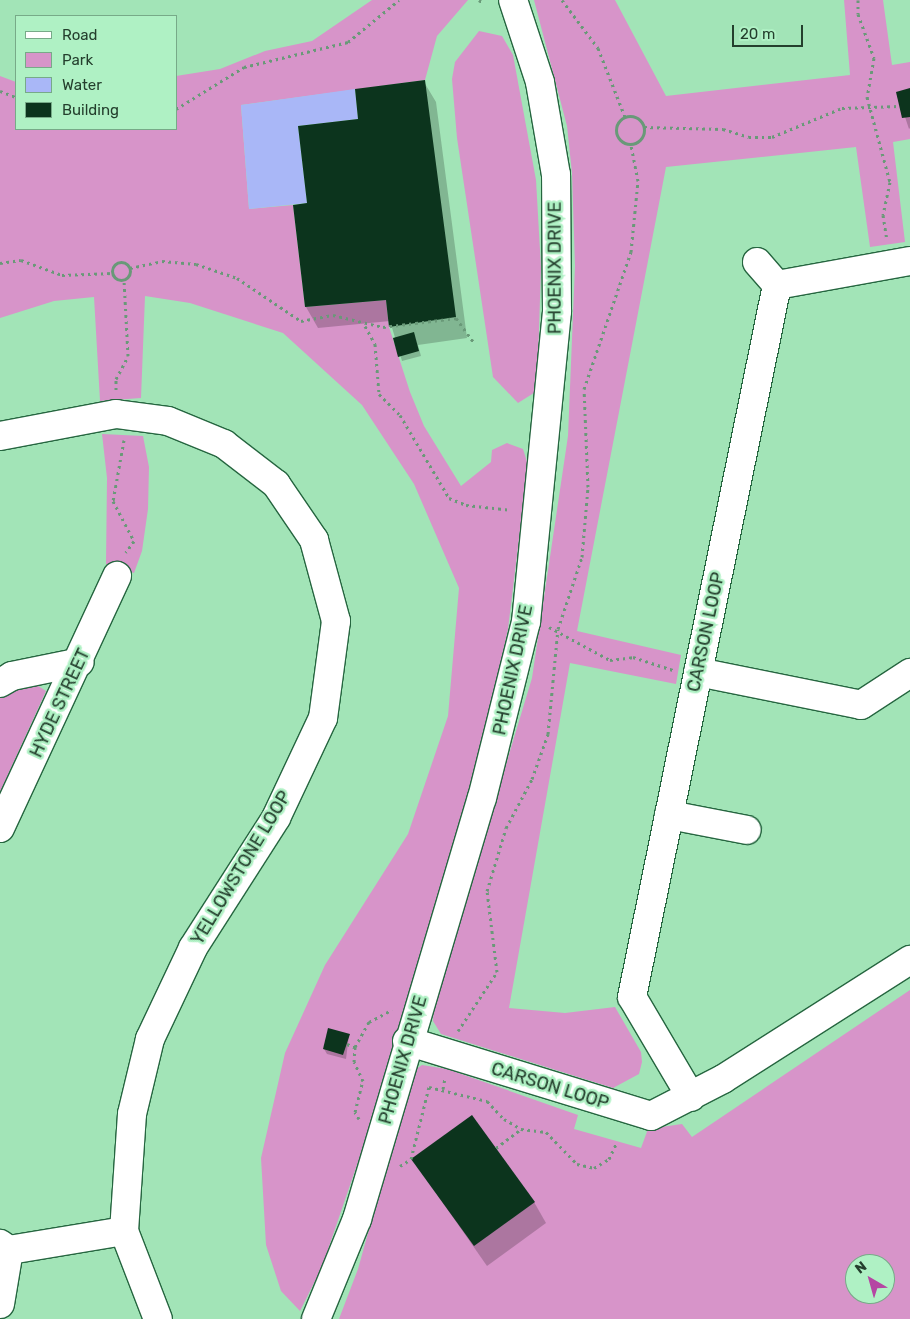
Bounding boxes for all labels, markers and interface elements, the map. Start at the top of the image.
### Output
legend [15,15,178,130]
scale bar [735,15,806,47]
text: 20 m [740,25,775,43]
text: Road [62,26,98,44]
text: Park [62,51,93,69]
text: Water [62,76,102,94]
text: Building [62,101,119,119]
street label: PHOENIX DRIVE [544,202,566,334]
street label: CARSON LOOP [683,570,729,694]
street label: PHOENIX DRIVE [489,603,537,737]
street label: HYDE STREET [25,645,95,761]
street label: YELLOWSTONE LOOP [186,787,296,949]
street label: PHOENIX DRIVE [374,993,432,1127]
street label: CARSON LOOP [489,1058,611,1114]
north arrow [845,1254,895,1304]
text: N [852,1258,870,1277]

